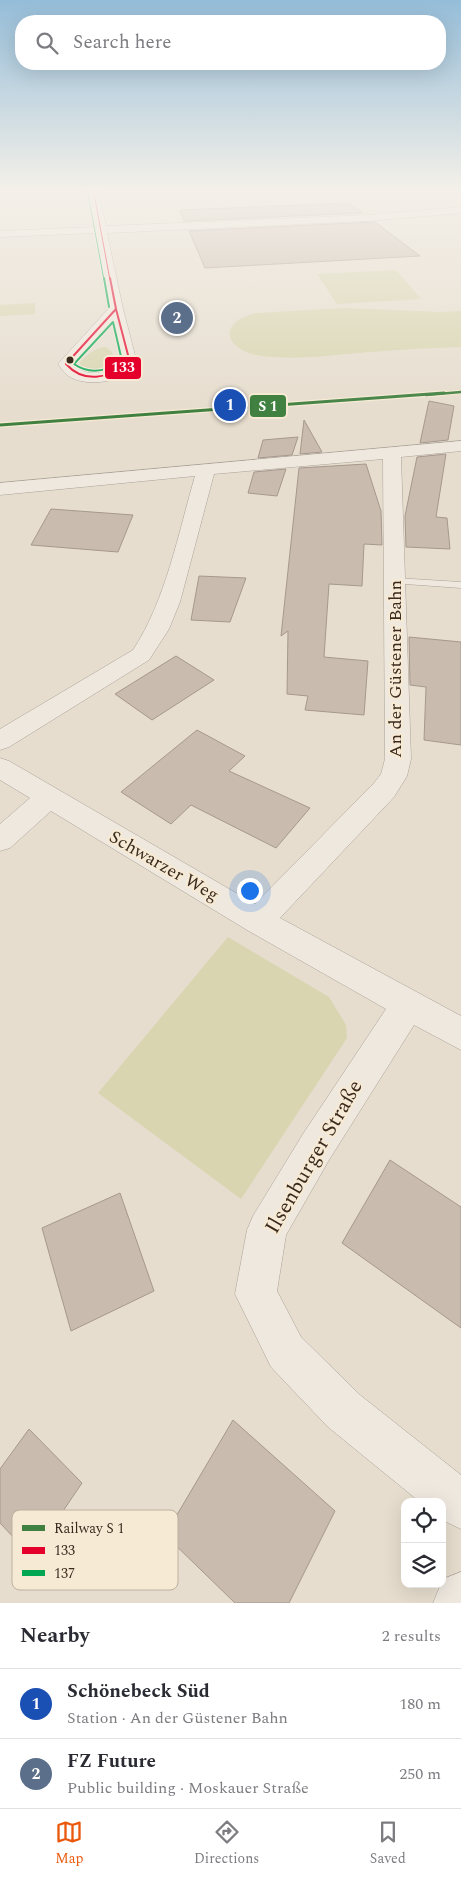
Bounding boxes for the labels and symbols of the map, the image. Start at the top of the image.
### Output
pin: 2 [161,299,193,337]
unlabelled marker [65,355,75,365]
line badge: 133 [104,356,142,380]
text: 133 [111,357,135,378]
pin: 1 [214,386,246,424]
line badge: S 1 [249,394,287,418]
text: S 1 [258,396,278,417]
street label: An der Güstener Bahn [382,580,409,758]
street label: Schwarzer Weg [104,824,224,908]
your location [237,878,263,904]
street label: Ilsenburger Straße [257,1074,371,1240]
legend [12,1510,178,1590]
text: Railway S 1 [54,1518,124,1539]
text: 133 [54,1540,75,1561]
text: 137 [54,1563,75,1584]

